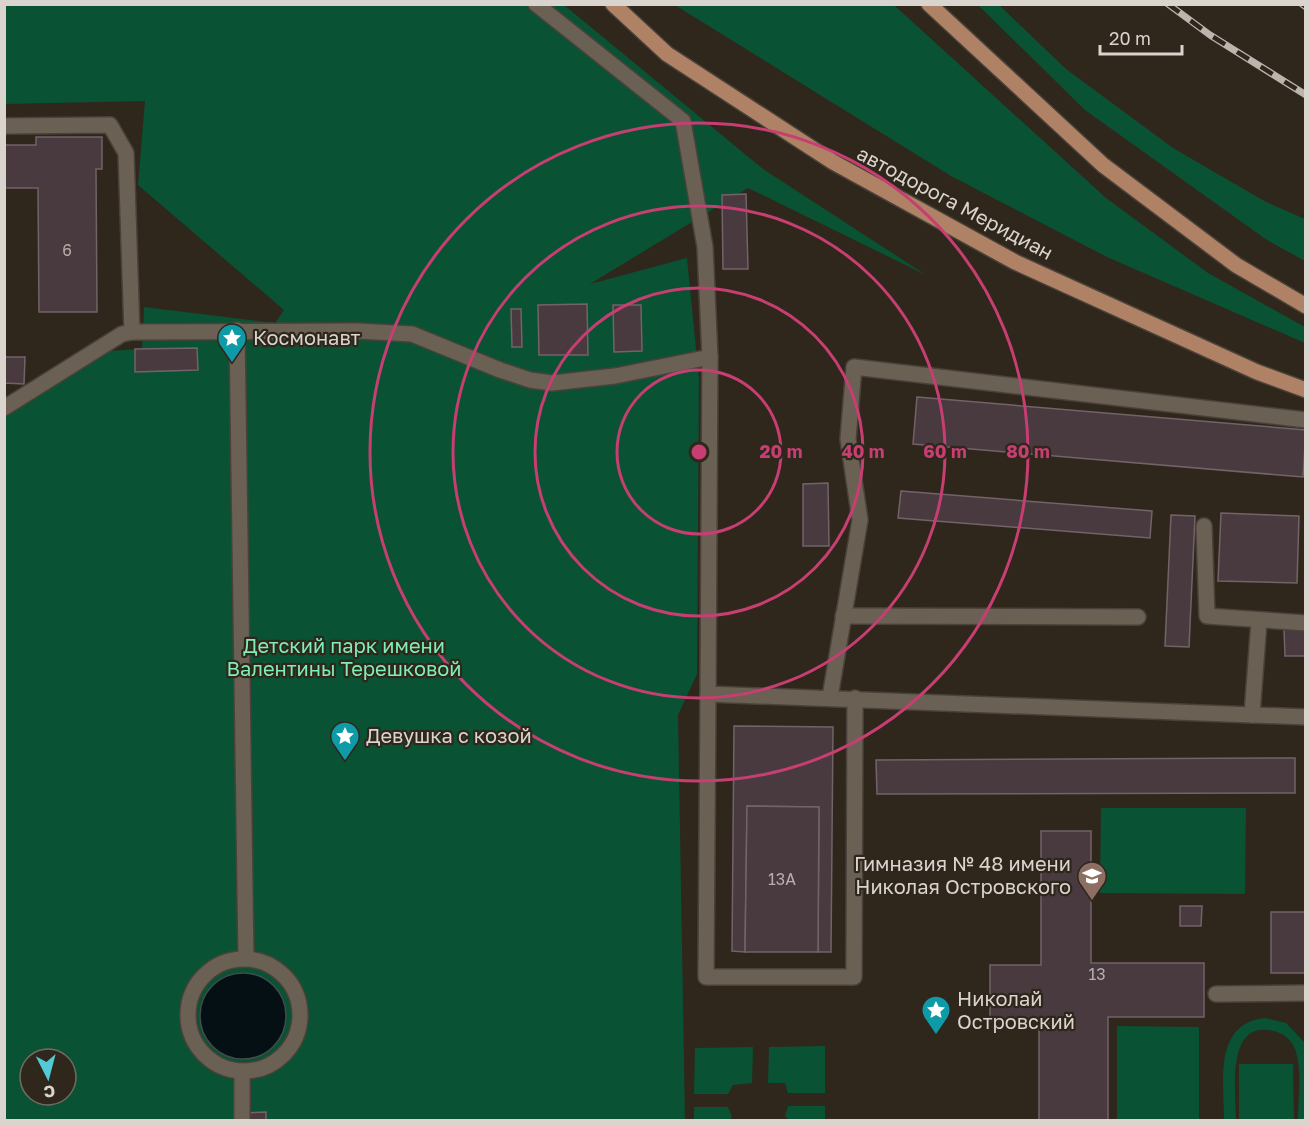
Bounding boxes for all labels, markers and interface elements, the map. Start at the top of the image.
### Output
scale bar [1100,18,1182,56]
text: 20 m [1109,27,1151,49]
street label: автодорога Меридиан [853,140,1058,264]
house number: 6 [62,240,72,260]
place icon: Космонавт [216,322,248,364]
place label: Космонавт [253,325,360,349]
text: 20 m [760,440,802,462]
text: 40 m [841,440,885,462]
text: 60 m [923,440,967,462]
text: 80 m [1006,440,1050,462]
centre of rings [689,442,709,462]
park label: Детский парк имени Валентины Терешковой [227,633,461,680]
place icon: Девушка с козой [329,720,361,762]
place label: Девушка с козой [366,723,532,747]
place label: Гимназия № 48 имени Николая Островского [854,851,1071,898]
school or university icon: Гимназия № 48 имени Николая Островского [1076,860,1108,902]
house number: 13А [768,869,796,889]
house number: 13 [1088,964,1106,984]
place label: Николай Островский [957,986,1075,1033]
place icon: Николай Островский [920,994,952,1036]
north arrow [18,1047,78,1107]
text: С [43,1081,56,1102]

